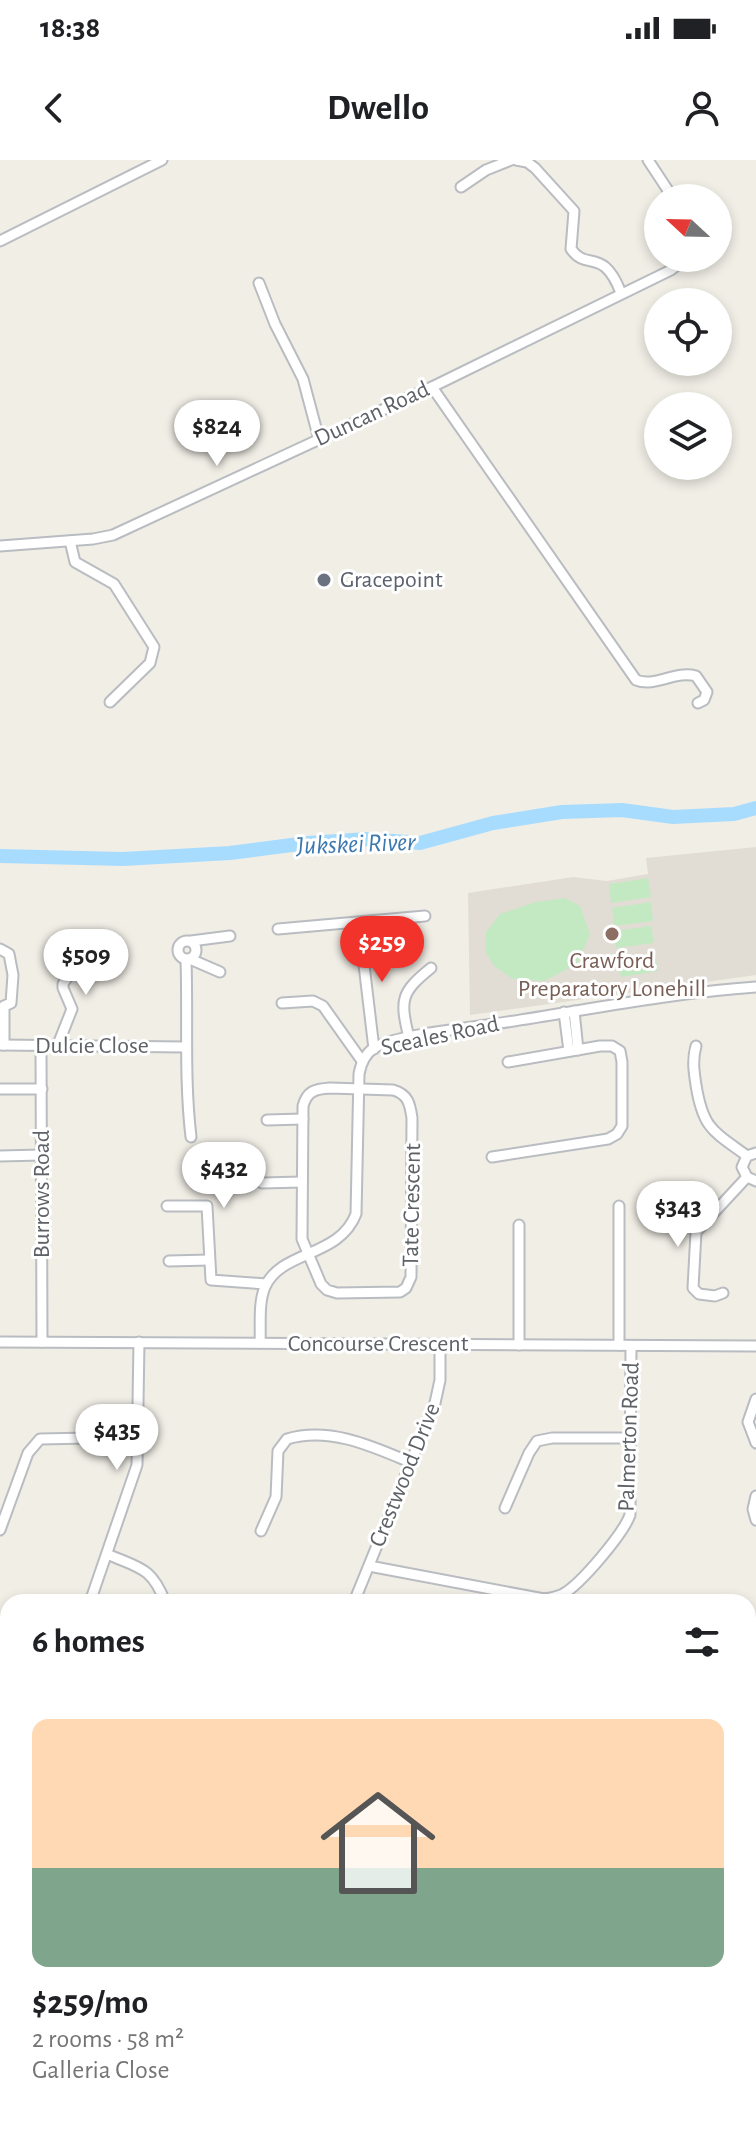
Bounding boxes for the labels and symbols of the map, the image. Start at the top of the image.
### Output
north arrow [644,184,732,272]
street label: Duncan Road [311,377,433,451]
pin: $824 [170,400,264,468]
place label: Gracepoint [340,568,443,592]
marker: Gracepoint [315,571,333,589]
water label: Jukskei River [295,829,417,859]
pin: $259 [335,916,429,984]
marker: Crawford Preparatory Lonehill [603,925,621,943]
pin: $509 [39,929,133,997]
place label: Crawford Preparatory Lonehill [518,949,706,1001]
street label: Sceales Road [379,1012,501,1060]
street label: Dulcie Close [35,1034,149,1058]
street label: Burrows Road [30,1130,54,1258]
pin: $432 [177,1142,271,1210]
street label: Tate Crescent [399,1143,425,1267]
pin: $343 [631,1181,725,1249]
street label: Concourse Crescent [288,1332,469,1356]
street label: Palmerton Road [614,1362,644,1512]
street label: Crestwood Drive [365,1400,445,1550]
pin: $435 [70,1404,164,1472]

